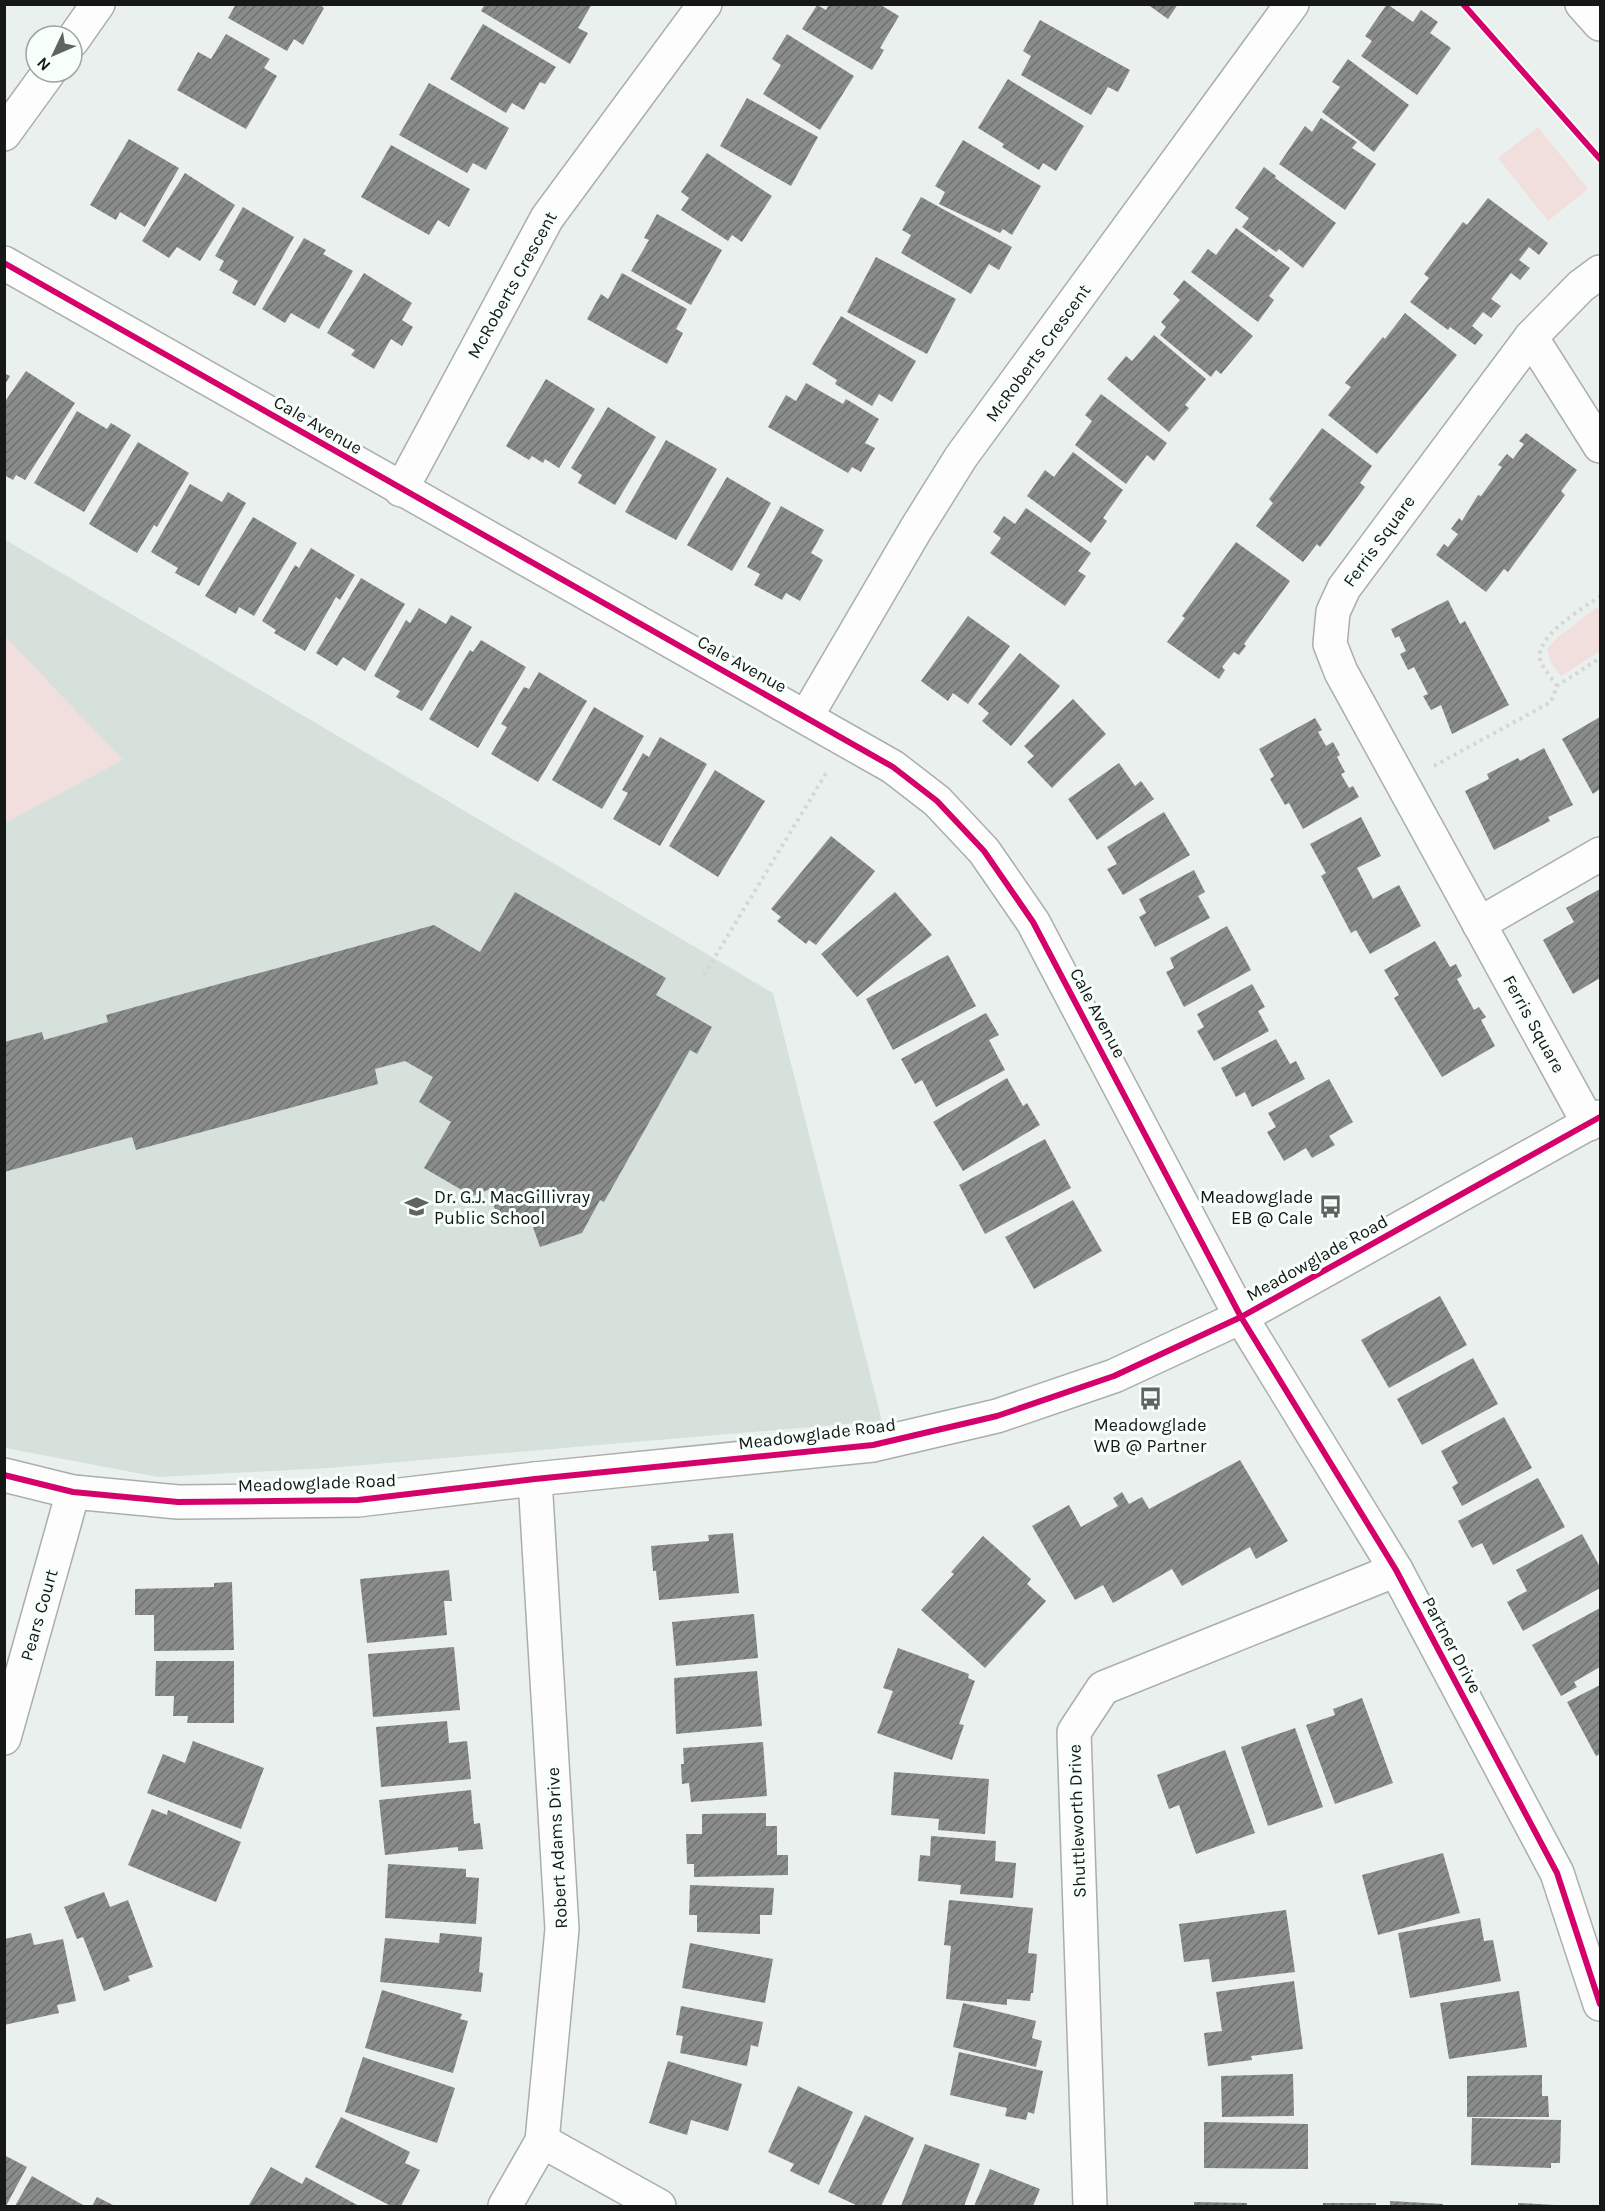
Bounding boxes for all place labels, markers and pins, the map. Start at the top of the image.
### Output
place label: Dr. G.J. MacGillivray Public School [434,1186,591,1229]
place label: Meadowglade EB @ Cale [1200,1186,1313,1229]
school or university icon: Dr. G.J. MacGillivray Public School [403,1194,429,1220]
bus stop icon: Meadowglade EB @ Cale [1318,1194,1344,1220]
bus stop icon: Meadowglade WB @ Partner [1137,1386,1163,1412]
place label: Meadowglade WB @ Partner [1094,1414,1207,1457]

